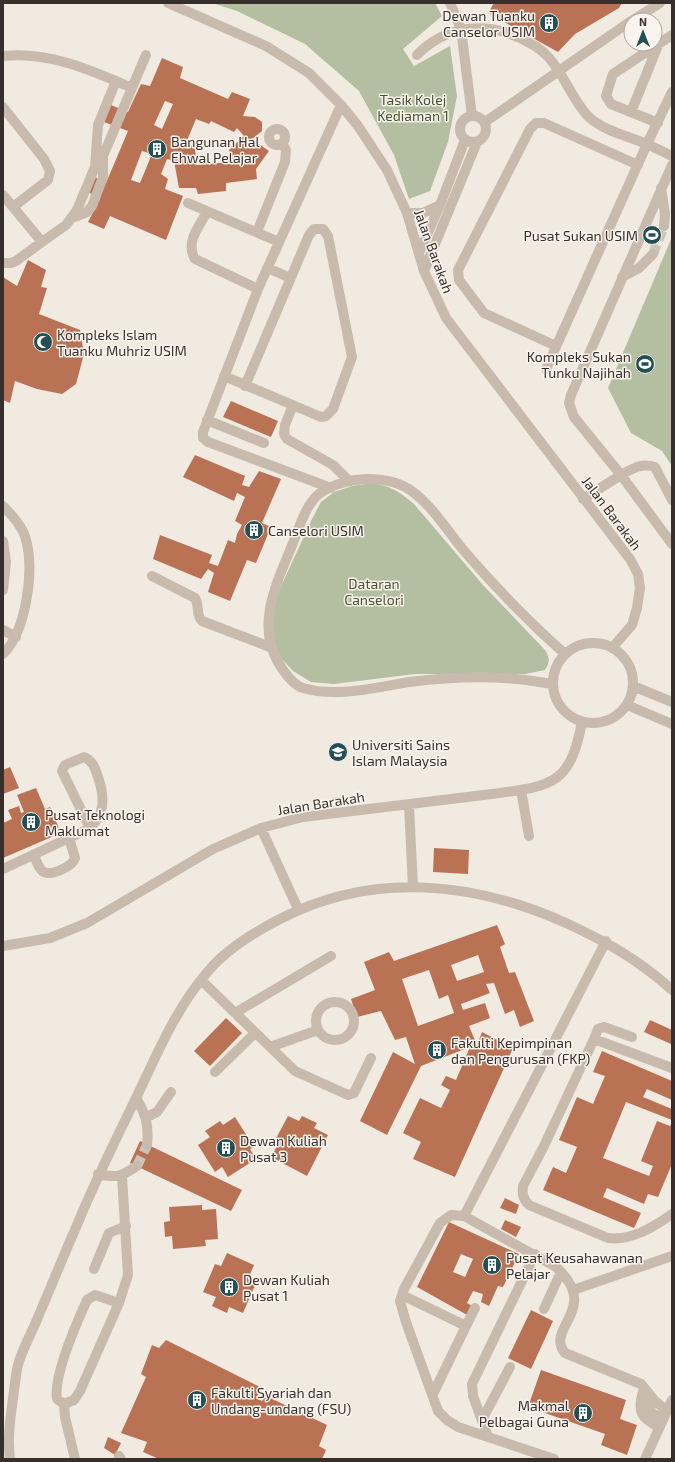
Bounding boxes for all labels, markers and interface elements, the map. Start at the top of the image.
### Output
place label: Dewan Tuanku Canselor USIM [442,7,535,40]
building icon: Dewan Tuanku Canselor USIM [538,12,560,34]
north arrow [623,12,663,52]
text: N [639,15,647,28]
park label: Tasik Kolej Kediaman 1 [377,91,449,124]
place label: Bangunan Hal Ehwal Pelajar [171,133,260,166]
building icon: Bangunan Hal Ehwal Pelajar [146,138,168,160]
street label: Jalan Barakah [411,207,457,295]
sports icon: Pusat Sukan USIM [641,224,663,246]
place label: Pusat Sukan USIM [523,227,638,244]
place label: Kompleks Islam Tuanku Muhriz USIM [57,326,187,359]
mosque icon: Kompleks Islam Tuanku Muhriz USIM [32,331,54,353]
place label: Kompleks Sukan Tunku Najihah [527,348,631,381]
sports icon: Kompleks Sukan Tunku Najihah [634,353,656,375]
street label: Jalan Barakah [579,473,645,553]
building icon: Canselori USIM [243,519,265,541]
place label: Canselori USIM [268,522,364,539]
park label: Dataran Canselori [344,575,404,608]
place label: Universiti Sains Islam Malaysia [352,736,450,769]
school or university icon: Universiti Sains Islam Malaysia [327,741,349,763]
street label: Jalan Barakah [276,788,366,818]
place label: Pusat Teknologi Maklumat [45,806,145,839]
building icon: Pusat Teknologi Maklumat [20,811,42,833]
place label: Fakulti Kepimpinan dan Pengurusan (FKP) [451,1034,590,1067]
building icon: Fakulti Kepimpinan dan Pengurusan (FKP) [426,1039,448,1061]
place label: Dewan Kuliah Pusat 3 [240,1132,327,1165]
building icon: Dewan Kuliah Pusat 3 [215,1137,237,1159]
place label: Pusat Keusahawanan Pelajar [506,1249,643,1282]
building icon: Pusat Keusahawanan Pelajar [481,1254,503,1276]
place label: Dewan Kuliah Pusat 1 [243,1271,330,1304]
building icon: Dewan Kuliah Pusat 1 [218,1276,240,1298]
place label: Fakulti Syariah dan Undang-undang (FSU) [211,1384,351,1417]
building icon: Fakulti Syariah dan Undang-undang (FSU) [186,1389,208,1411]
place label: Makmal Pelbagai Guna [479,1397,570,1430]
building icon: Makmal Pelbagai Guna [572,1402,594,1424]

